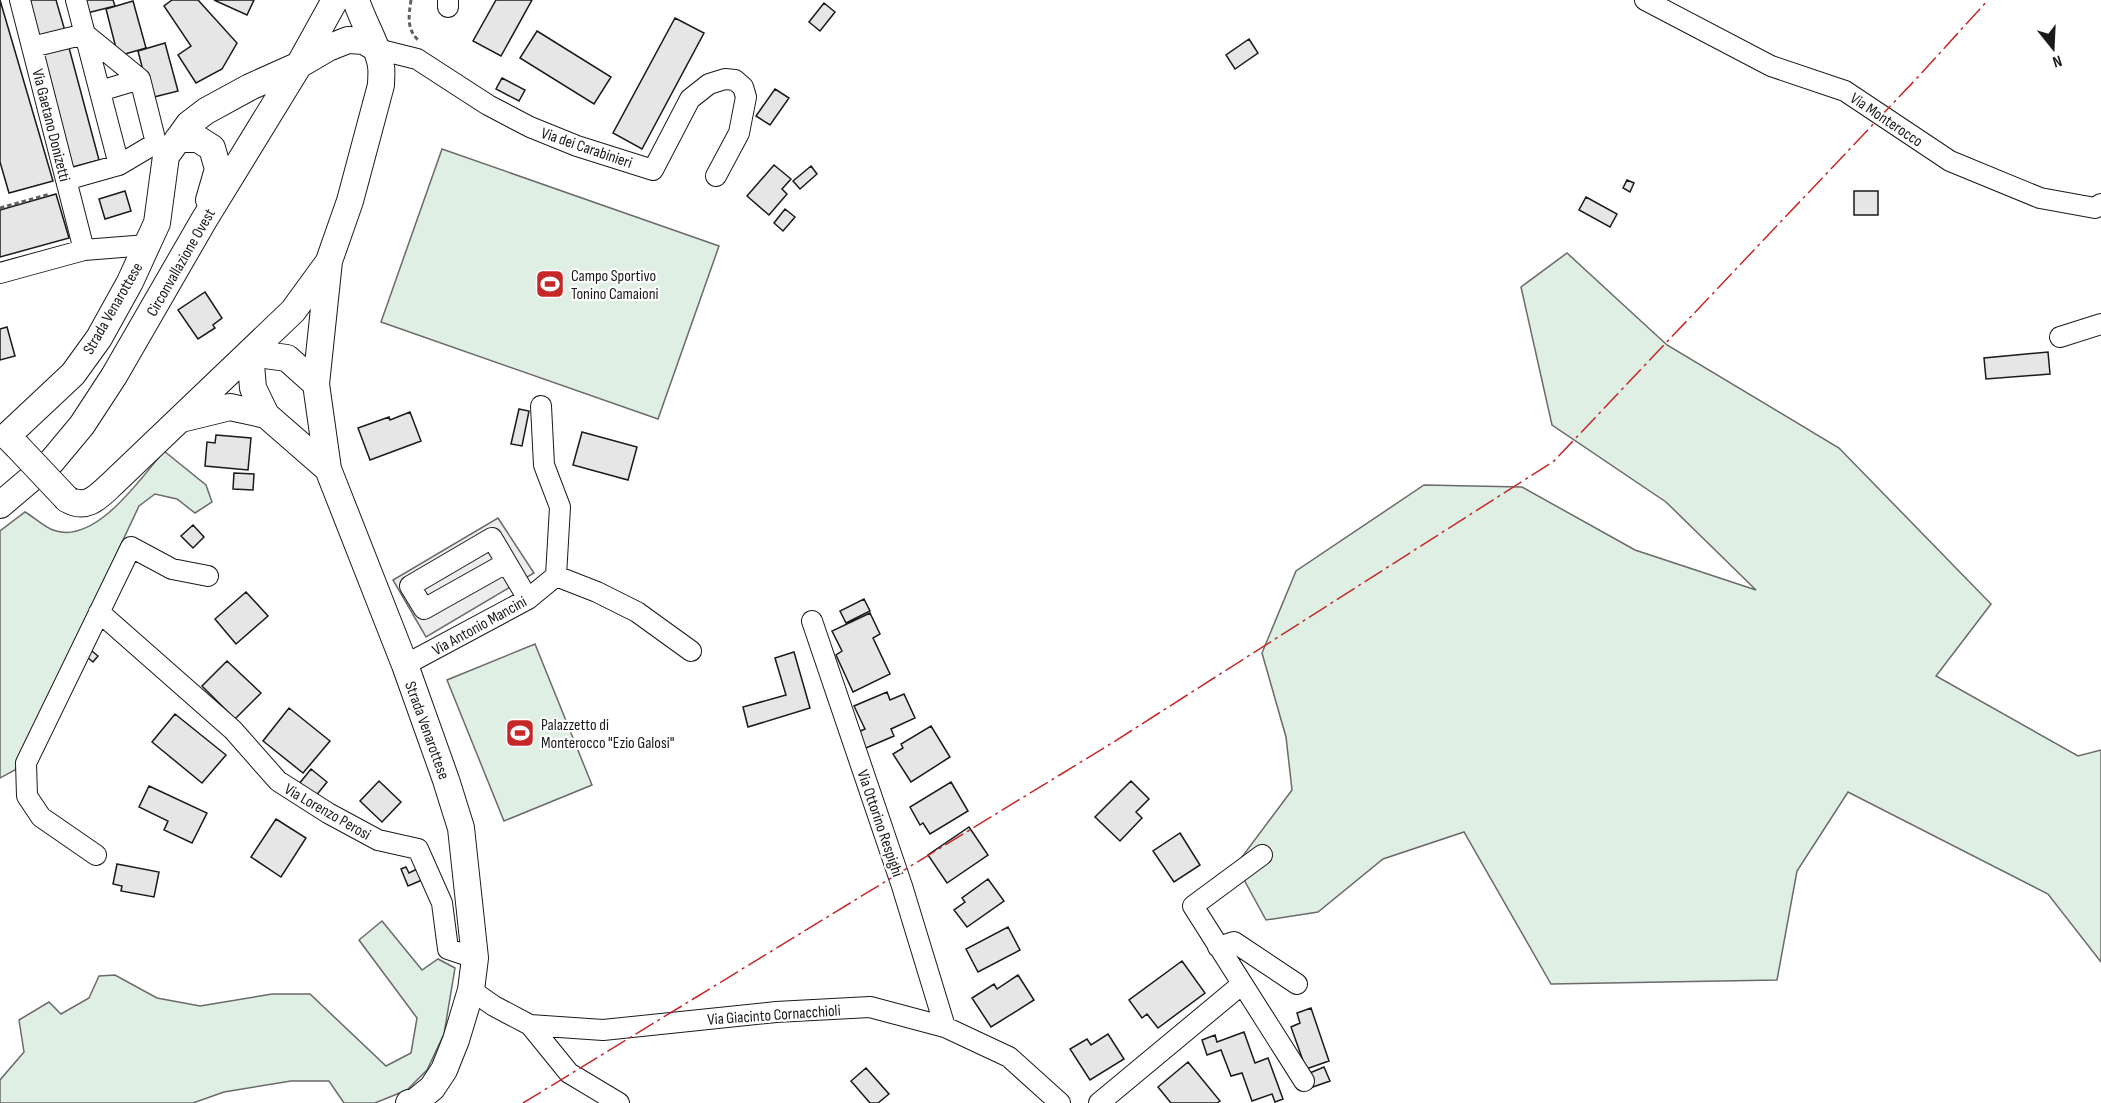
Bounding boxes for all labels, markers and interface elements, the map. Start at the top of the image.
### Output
north arrow [2023,18,2083,78]
text: N [2050,50,2064,71]
street label: Via Gaetano Donizetti [27,67,74,184]
street label: Via Monterocco [1846,89,1926,151]
street label: Via dei Carabinieri [538,124,635,173]
street label: Circonvallazione Ovest [143,205,220,320]
street label: Strada Venarottese [79,259,147,358]
place label: Campo Sportivo Tonino Camaioni [571,267,658,304]
sports icon: Campo Sportivo Tonino Camaioni [534,268,566,300]
street label: Via Antonio Mancini [429,593,530,660]
street label: Strada Venarottese [400,679,453,782]
place label: Palazzetto di Monterocco "Ezio Galosi" [541,716,674,753]
sports icon: Palazzetto di Monterocco "Ezio Galosi" [504,717,536,749]
street label: Via Ottorino Respighi [852,768,907,879]
street label: Via Lorenzo Perosi [281,780,374,845]
street label: Via Giacinto Cornacchioli [707,1001,841,1030]

